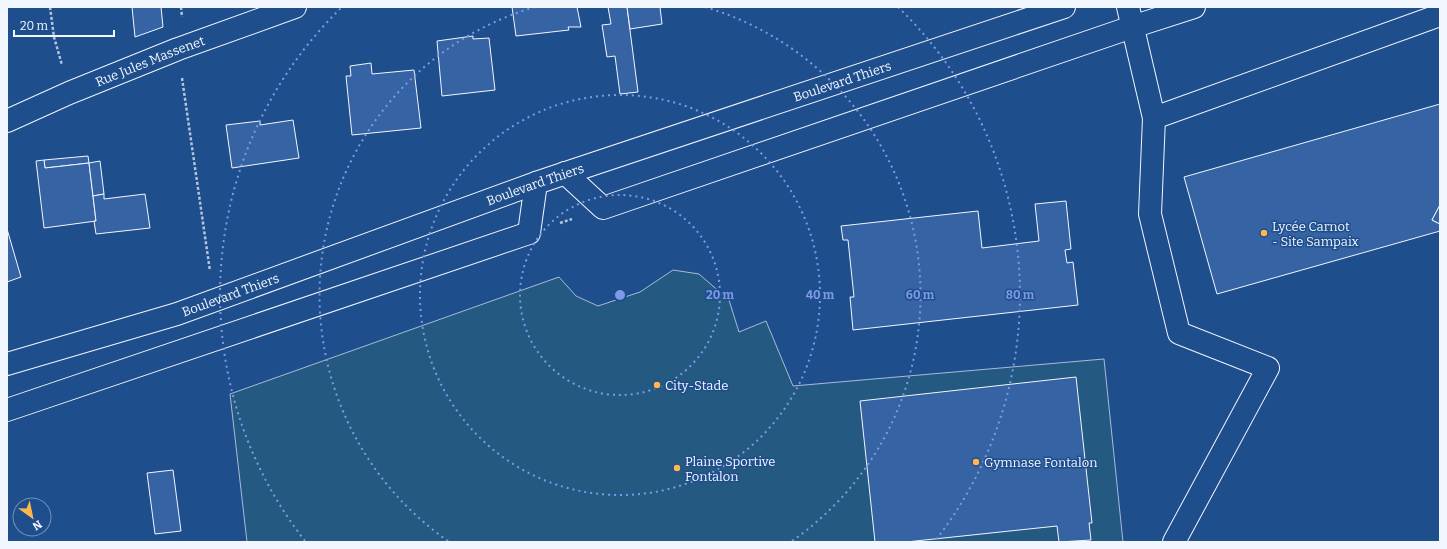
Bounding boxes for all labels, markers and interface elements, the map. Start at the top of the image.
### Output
scale bar [14,12,114,38]
text: 20 m [20,19,49,33]
street label: Rue Jules Massenet [93,33,207,89]
street label: Boulevard Thiers [791,58,893,104]
street label: Boulevard Thiers [484,160,586,208]
place label: Lycée Carnot - Site Sampaix [1272,219,1359,249]
marker: Lycée Carnot - Site Sampaix [1259,228,1269,238]
street label: Boulevard Thiers [180,270,281,319]
centre of rings [613,288,627,302]
text: 20 m [706,288,735,302]
text: 40 m [806,288,835,302]
text: 60 m [906,288,935,302]
text: 80 m [1006,288,1035,302]
place label: City-Stade [665,378,728,393]
marker: City-Stade [652,380,662,390]
place label: Plaine Sportive Fontalon [685,454,776,484]
place label: Gymnase Fontalon [984,455,1098,470]
marker: Gymnase Fontalon [971,457,981,467]
marker: Plaine Sportive Fontalon [672,463,682,473]
north arrow [12,497,52,537]
text: N [30,517,44,533]

